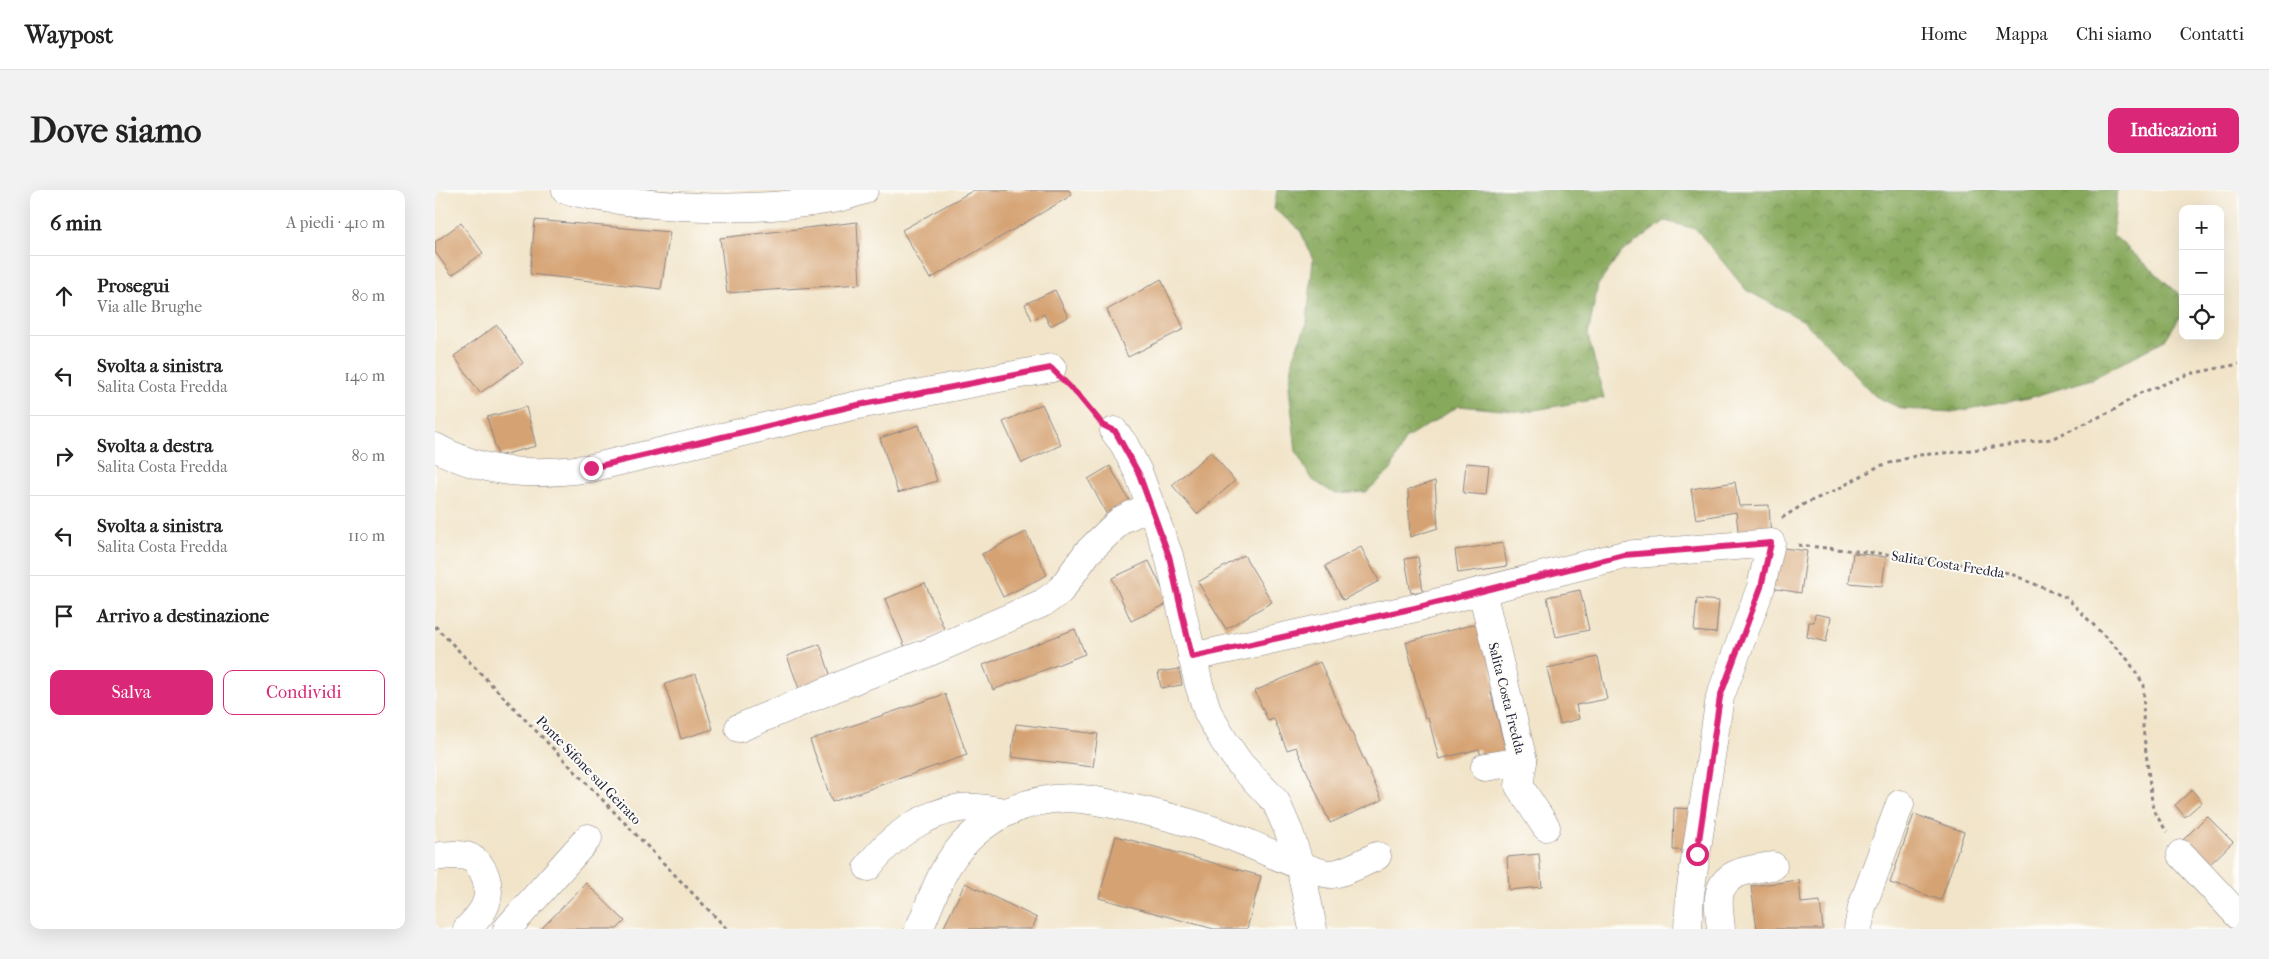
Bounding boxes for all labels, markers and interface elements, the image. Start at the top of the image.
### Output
text: Waypost [25,21,113,49]
text: Home [1920,24,1967,45]
text: Mappa [1995,24,2048,45]
text: Chi siamo [2076,24,2152,45]
text: Contatti [2180,24,2244,45]
button: Indicazioni [2108,108,2239,153]
text: Dove siamo [30,110,202,151]
map controls [2179,205,2224,340]
button: + [2179,205,2224,250]
text: 6 min [50,211,102,235]
text: A piedi · 410 m [286,213,385,232]
button: − [2179,250,2224,295]
text: Prosegui [97,275,169,297]
icon: ahead [50,282,78,310]
text: 80 m [351,286,385,305]
button: locate [2179,295,2224,340]
text: Via alle Brughe [97,297,202,316]
text: Svolta a sinistra [97,355,223,377]
icon: left [50,362,78,390]
text: 140 m [344,366,385,385]
text: Salita Costa Fredda [97,377,228,396]
text: Svolta a destra [97,435,213,457]
icon: right [50,442,78,470]
text: 80 m [351,446,385,465]
text: Salita Costa Fredda [97,457,228,476]
route end [580,457,603,480]
text: Svolta a sinistra [97,515,223,537]
icon: left [50,522,78,550]
text: 110 m [348,526,385,545]
text: Salita Costa Fredda [97,537,228,556]
street label: Salita Costa Fredda [1890,547,2006,582]
icon: arrive [50,602,78,630]
text: Arrivo a destinazione [97,605,269,627]
street label: Salita Costa Fredda [1484,641,1529,756]
button: Salva [50,670,213,715]
button: Condividi [223,670,385,715]
street label: Ponte Sifone sul Geirato [532,713,645,828]
route start [1686,843,1709,866]

